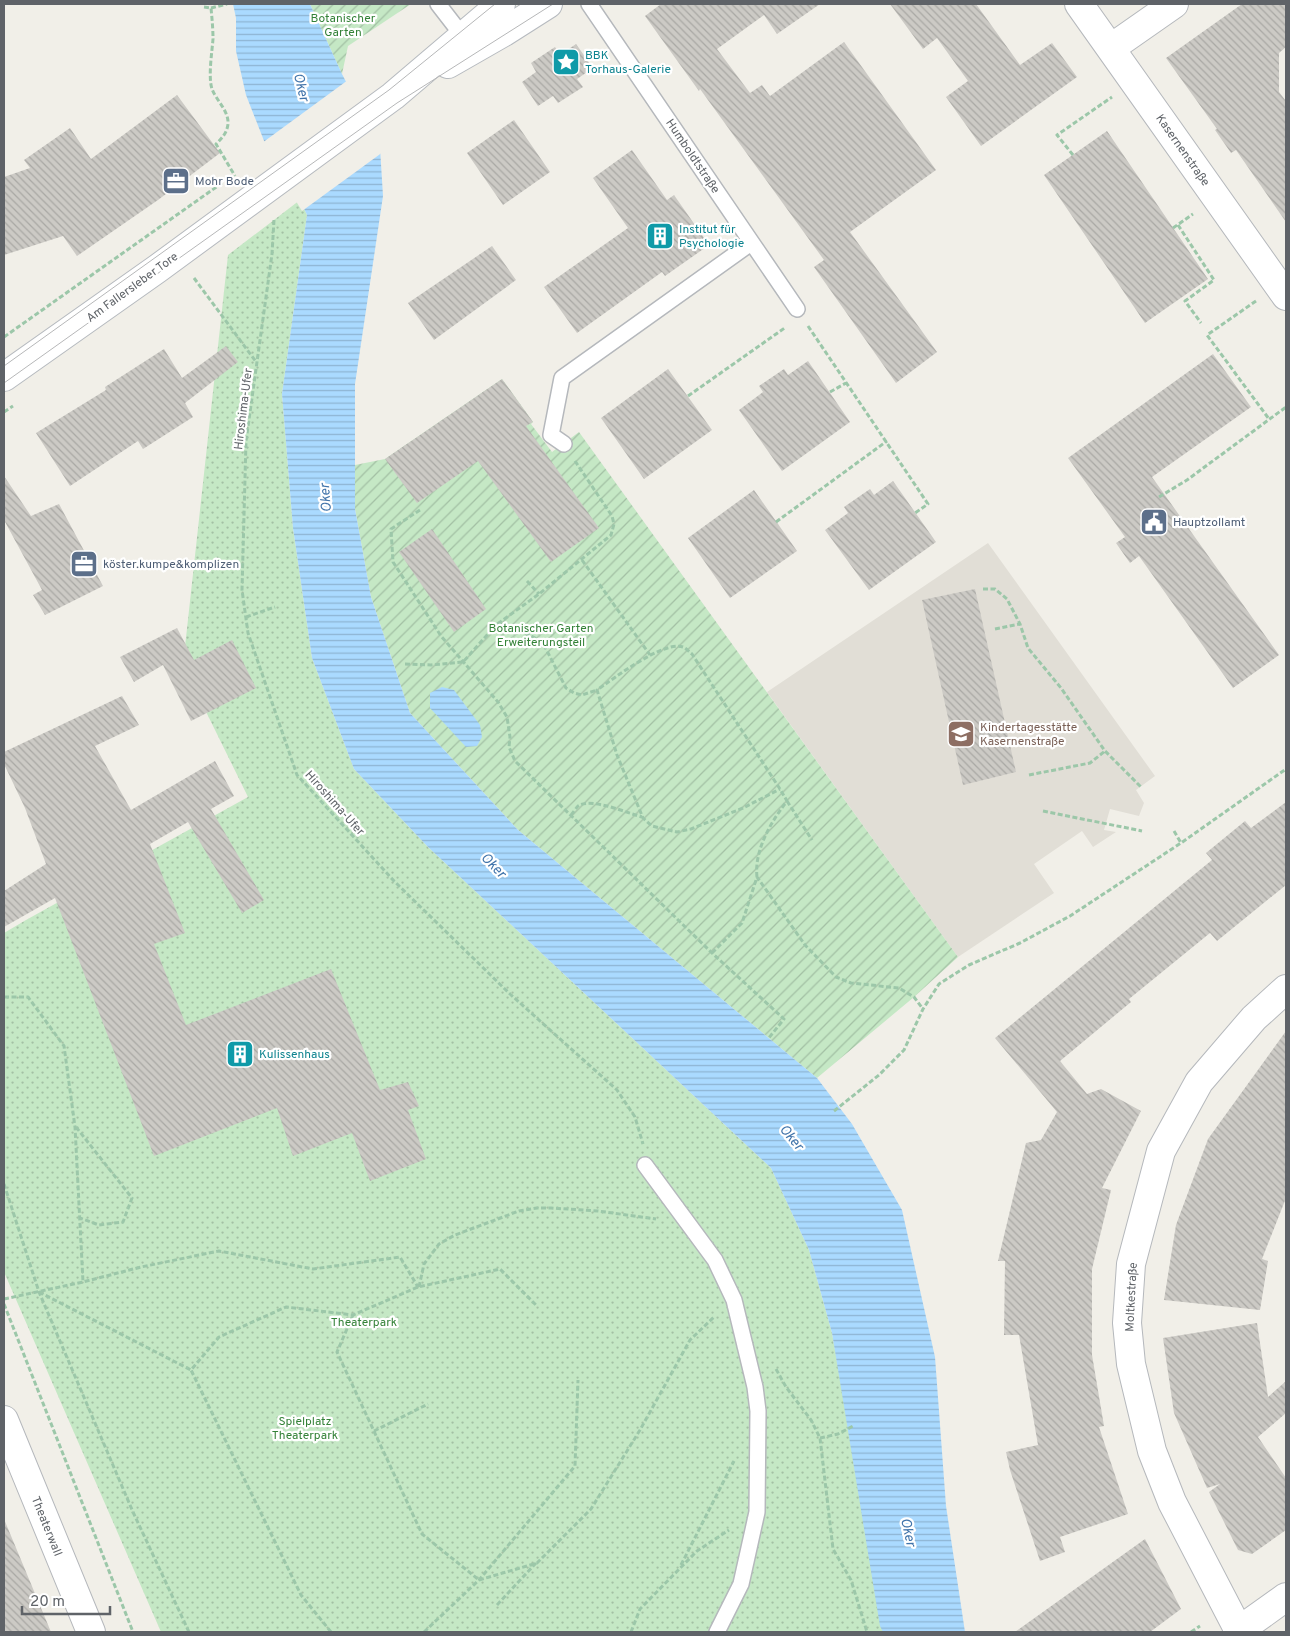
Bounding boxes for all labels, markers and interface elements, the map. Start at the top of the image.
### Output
park label: Botanischer Garten [311,11,376,41]
place icon: BBK Torhaus-Galerie [551,47,581,77]
place label: BBK Torhaus-Galerie [585,48,671,78]
water label: Oker [289,71,313,105]
street label: Kasernenstraße [1151,111,1213,190]
street label: Humboldtstraße [661,116,723,197]
office icon: Mohr Bode [161,166,191,196]
place label: Mohr Bode [195,174,254,190]
building icon: Institut für Psychologie [645,221,675,251]
place label: Institut für Psychologie [679,222,744,252]
street label: Am Fallersleber Tore [83,249,182,327]
street label: Hiroshima-Ufer [231,367,257,451]
water label: Oker [317,481,336,513]
public building icon: Hauptzollamt [1139,507,1169,537]
place label: Hauptzollamt [1173,515,1245,531]
office icon: köster.kumpe&komplizen [69,549,99,579]
place label: köster.kumpe&komplizen [103,557,239,573]
park label: Botanischer Garten Erweiterungsteil [488,621,594,651]
school or university icon: Kindertagesstätte Kasernenstraße [946,719,976,749]
place label: Kindertagesstätte Kasernenstraße [980,720,1077,750]
street label: Hiroshima-Ufer [301,768,368,840]
water label: Oker [477,850,510,884]
building icon: Kulissenhaus [225,1039,255,1069]
place label: Kulissenhaus [259,1047,330,1063]
water label: Oker [775,1121,808,1156]
street label: Moltkestraße [1122,1262,1142,1332]
park label: Theaterpark [331,1315,397,1331]
park label: Spielplatz Theaterpark [272,1414,338,1444]
street label: Theaterwall [27,1494,65,1559]
water label: Oker [896,1516,919,1550]
scale bar [22,1584,110,1616]
text: 20 m [30,1593,65,1612]

